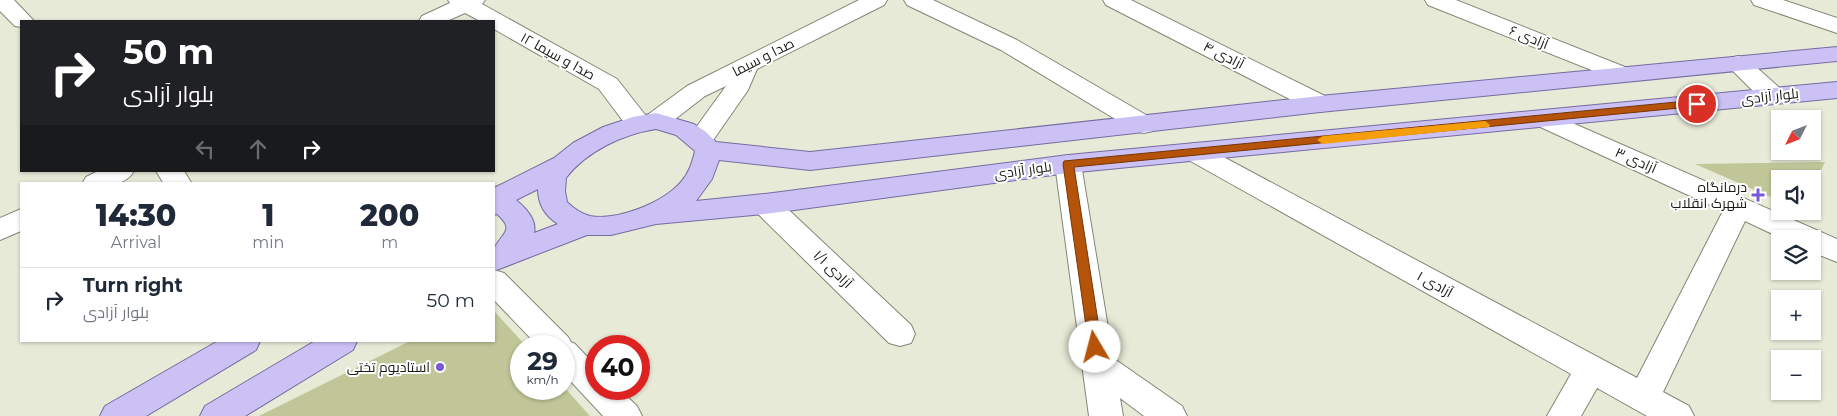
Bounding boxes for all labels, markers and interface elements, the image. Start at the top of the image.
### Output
street label: آزادی ۶ [1507,21,1552,53]
street label: صدا و سیما ۱۲ [518,28,598,84]
text: 50 m [123,30,214,73]
street label: صدا و سیما [729,34,797,80]
street label: آزادی ۴ [1201,37,1248,73]
icon: right [40,40,105,105]
text: بلوار آزادی [123,81,214,108]
pin [1676,83,1718,125]
street label: بلوار آزادی [1740,84,1800,108]
icon: arrive [1683,90,1711,118]
north arrow [1771,110,1821,160]
map controls [1771,110,1821,400]
icon: left [191,135,219,163]
icon: ahead [244,135,272,163]
icon: right [297,135,325,163]
street label: آزادی ۳ [1612,143,1660,177]
street label: بلوار آزادی [993,157,1053,183]
button: sound [1771,170,1821,220]
place label: درمانگاه شهرک انقلاب [1670,178,1747,212]
marker: درمانگاه شهرک انقلاب [1751,188,1765,202]
text: 14:30 [96,197,176,234]
text: 1 [262,197,274,234]
text: 200 [360,197,419,234]
button: layers [1771,230,1821,280]
text: Arrival [111,233,161,252]
text: min [252,233,284,252]
text: m [381,233,398,252]
street label: آزادی ۱/۱ [810,246,857,292]
street label: آزادی ۱ [1414,267,1456,301]
text: Turn right [83,274,183,297]
icon: right [40,286,68,314]
text: 50 m [427,289,475,312]
button: + [1771,290,1821,340]
text: بلوار آزادی [83,303,149,322]
position arrow [1068,320,1120,372]
speed limit sign: 40 [585,335,650,400]
text: 29 [527,346,558,376]
button: − [1771,350,1821,400]
place label: استادیوم تختی [347,358,430,377]
marker: استادیوم تختی [434,361,446,373]
text: km/h [526,372,559,387]

